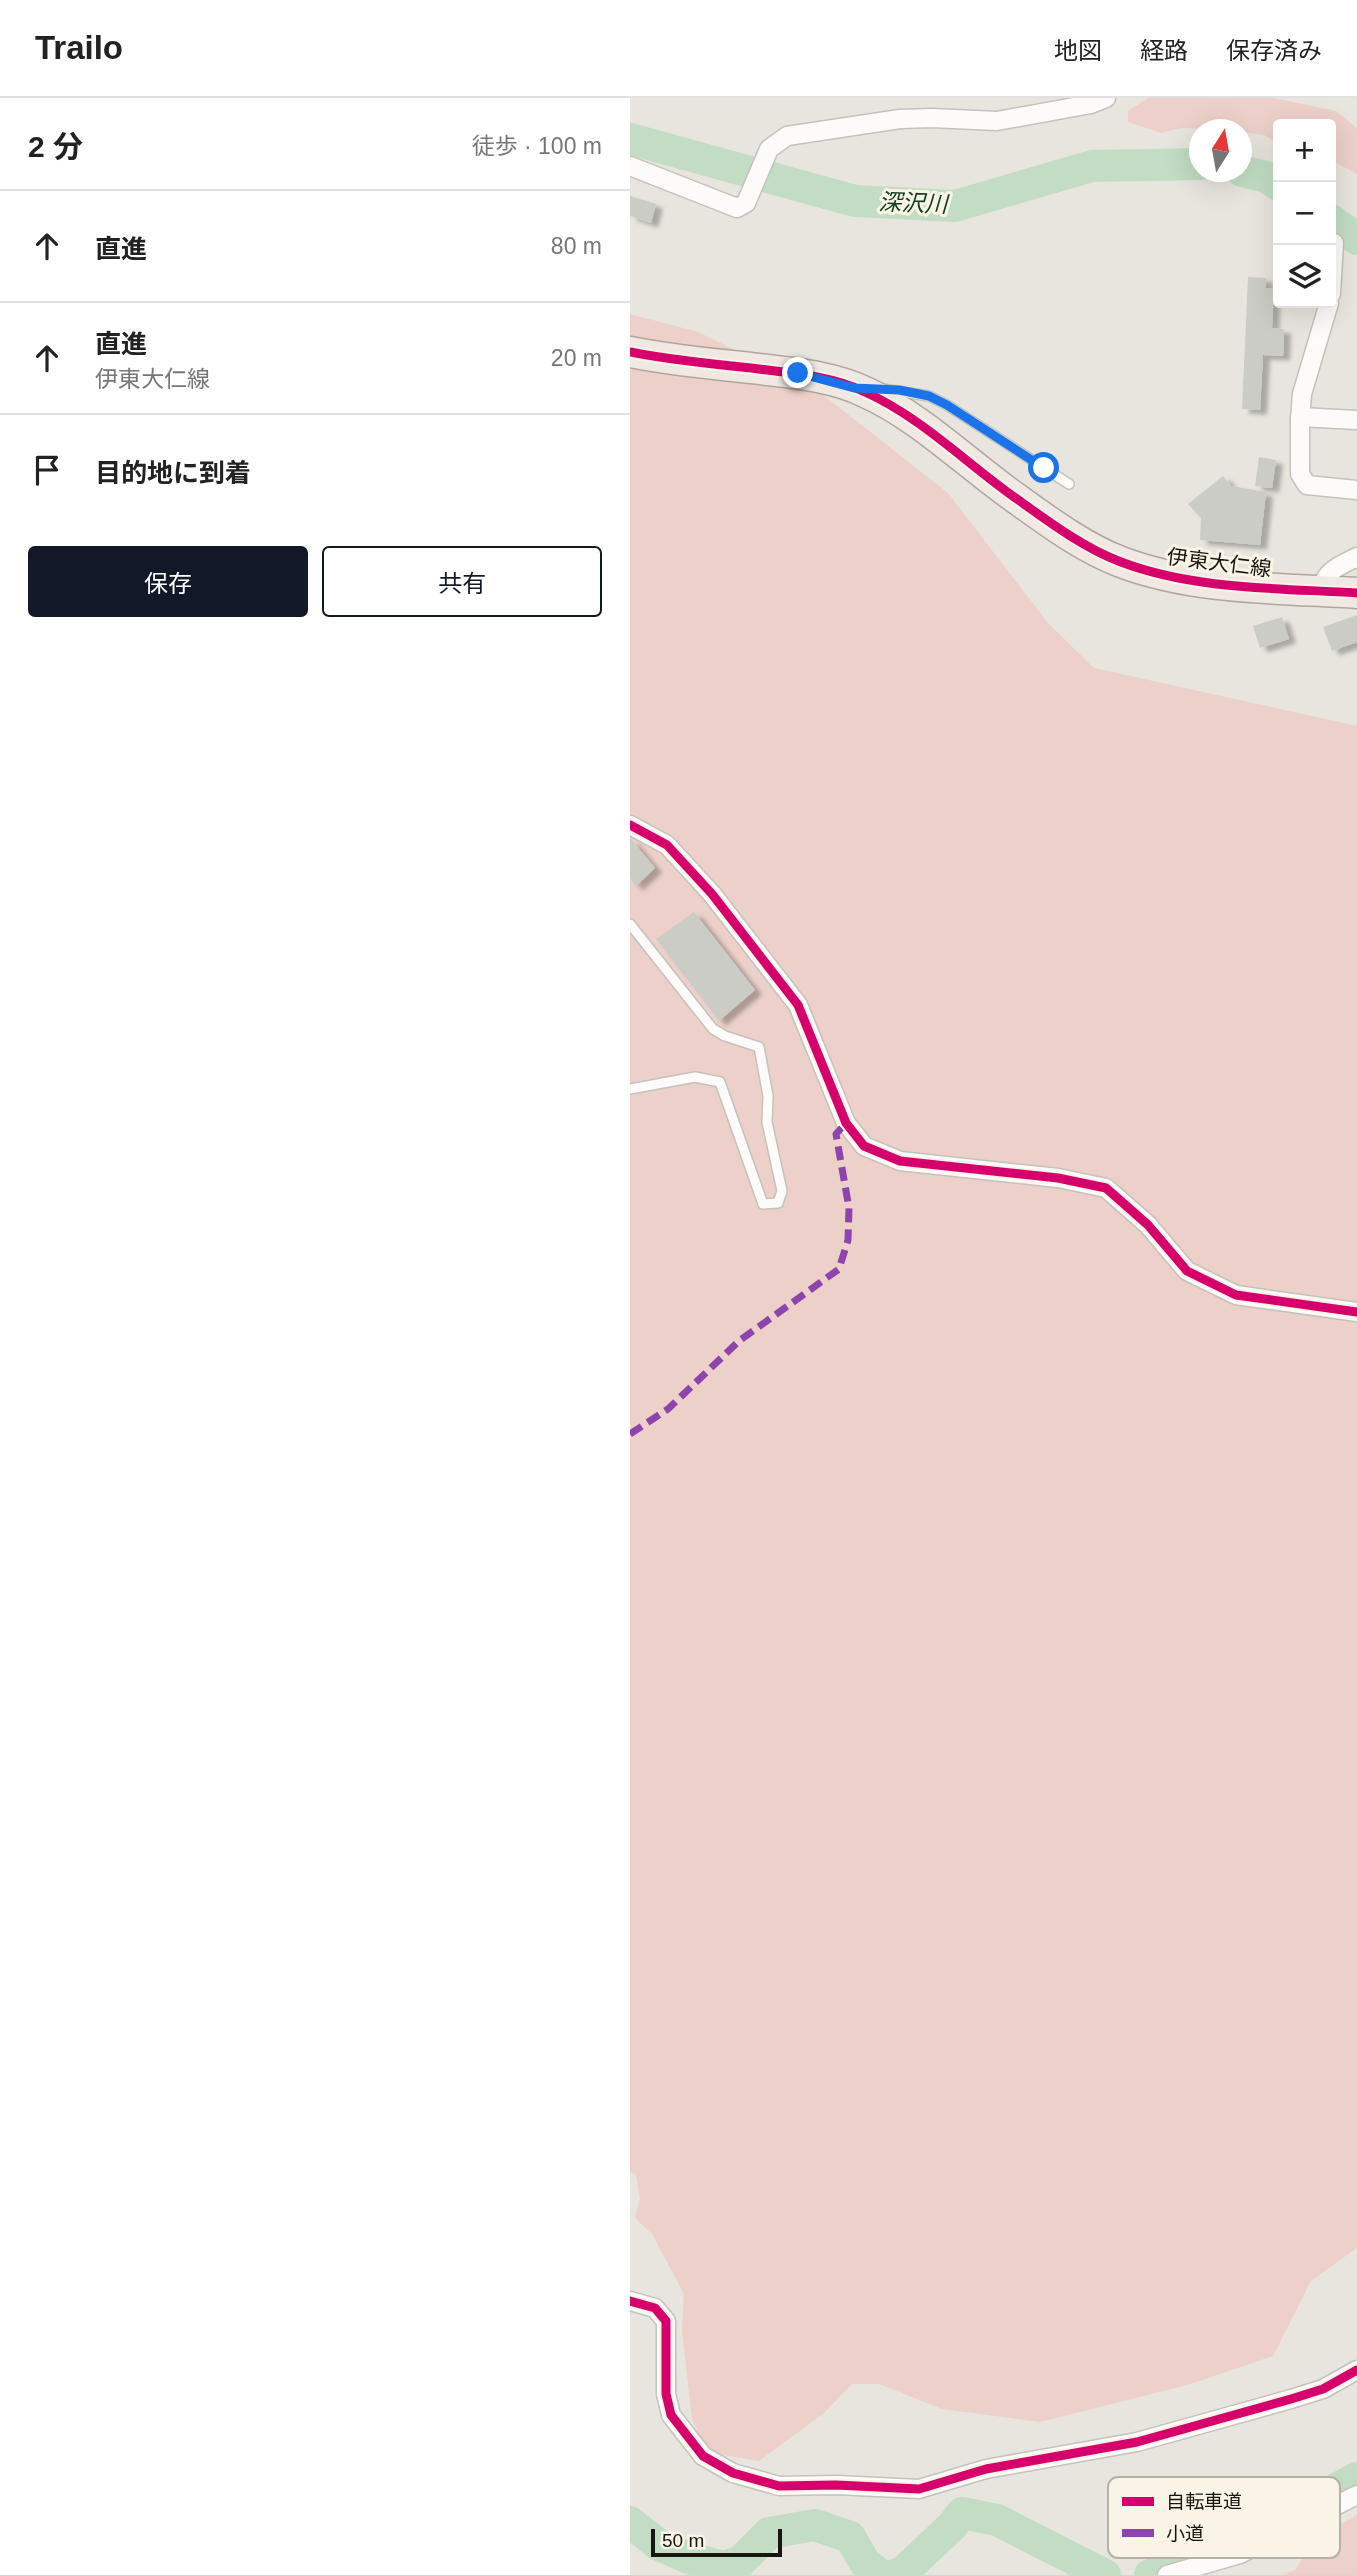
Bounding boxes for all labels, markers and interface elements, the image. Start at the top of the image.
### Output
text: Trailo [35,29,123,66]
text: 地図 [1054,37,1102,64]
text: 経路 [1140,37,1188,64]
text: 保存済み [1226,37,1322,64]
north arrow [1189,119,1252,182]
map controls [1273,119,1336,308]
button: + [1273,119,1336,182]
text: 2 分 [28,130,83,163]
text: 徒歩 · 100 m [472,133,602,159]
button: − [1273,182,1336,245]
water label: 深沢川 [878,189,951,217]
icon: ahead [28,227,66,265]
text: 80 m [551,233,602,259]
text: 直進 [95,234,147,264]
button: layers [1273,245,1336,308]
text: 直進 [95,329,147,359]
icon: ahead [28,339,66,377]
text: 20 m [551,345,602,371]
route end [782,357,813,388]
text: 伊東大仁線 [95,366,210,392]
icon: arrive [28,451,66,489]
route start [1028,452,1059,483]
text: 目的地に到着 [95,458,251,488]
street label: 伊東大仁線 [1166,545,1273,580]
button: 保存 [28,546,308,617]
button: 共有 [322,546,602,617]
legend [1108,2477,1340,2558]
text: 自転車道 [1166,2491,1242,2512]
text: 小道 [1166,2523,1204,2544]
scale bar [651,2526,782,2558]
text: 50 m [662,2530,704,2551]

